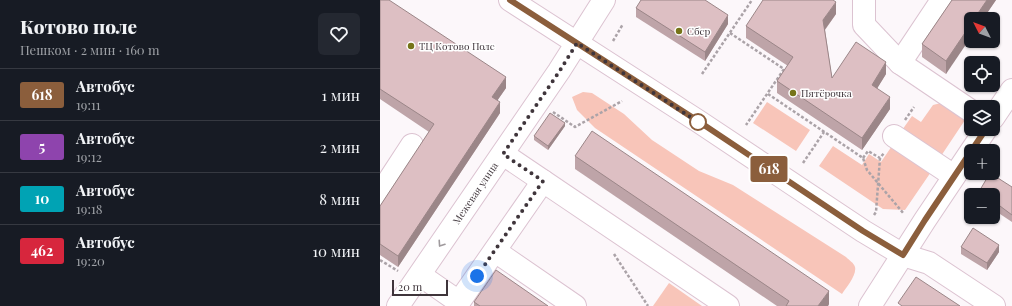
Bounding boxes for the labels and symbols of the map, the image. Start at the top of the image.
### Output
north arrow [964,12,1000,48]
place label: Сбер [687,24,711,38]
marker: Сбер [674,26,684,36]
place label: ТЦ Котово Поле [419,39,495,53]
marker: ТЦ Котово Поле [406,41,416,51]
place label: Пятёрочка [801,86,852,100]
marker: Пятёрочка [788,88,798,98]
unlabelled marker [689,113,707,131]
line badge: 618 [746,156,792,182]
street label: Межевая улица [449,159,501,227]
one-way arrow [439,239,446,246]
your location [467,266,487,286]
scale bar [392,278,448,297]

